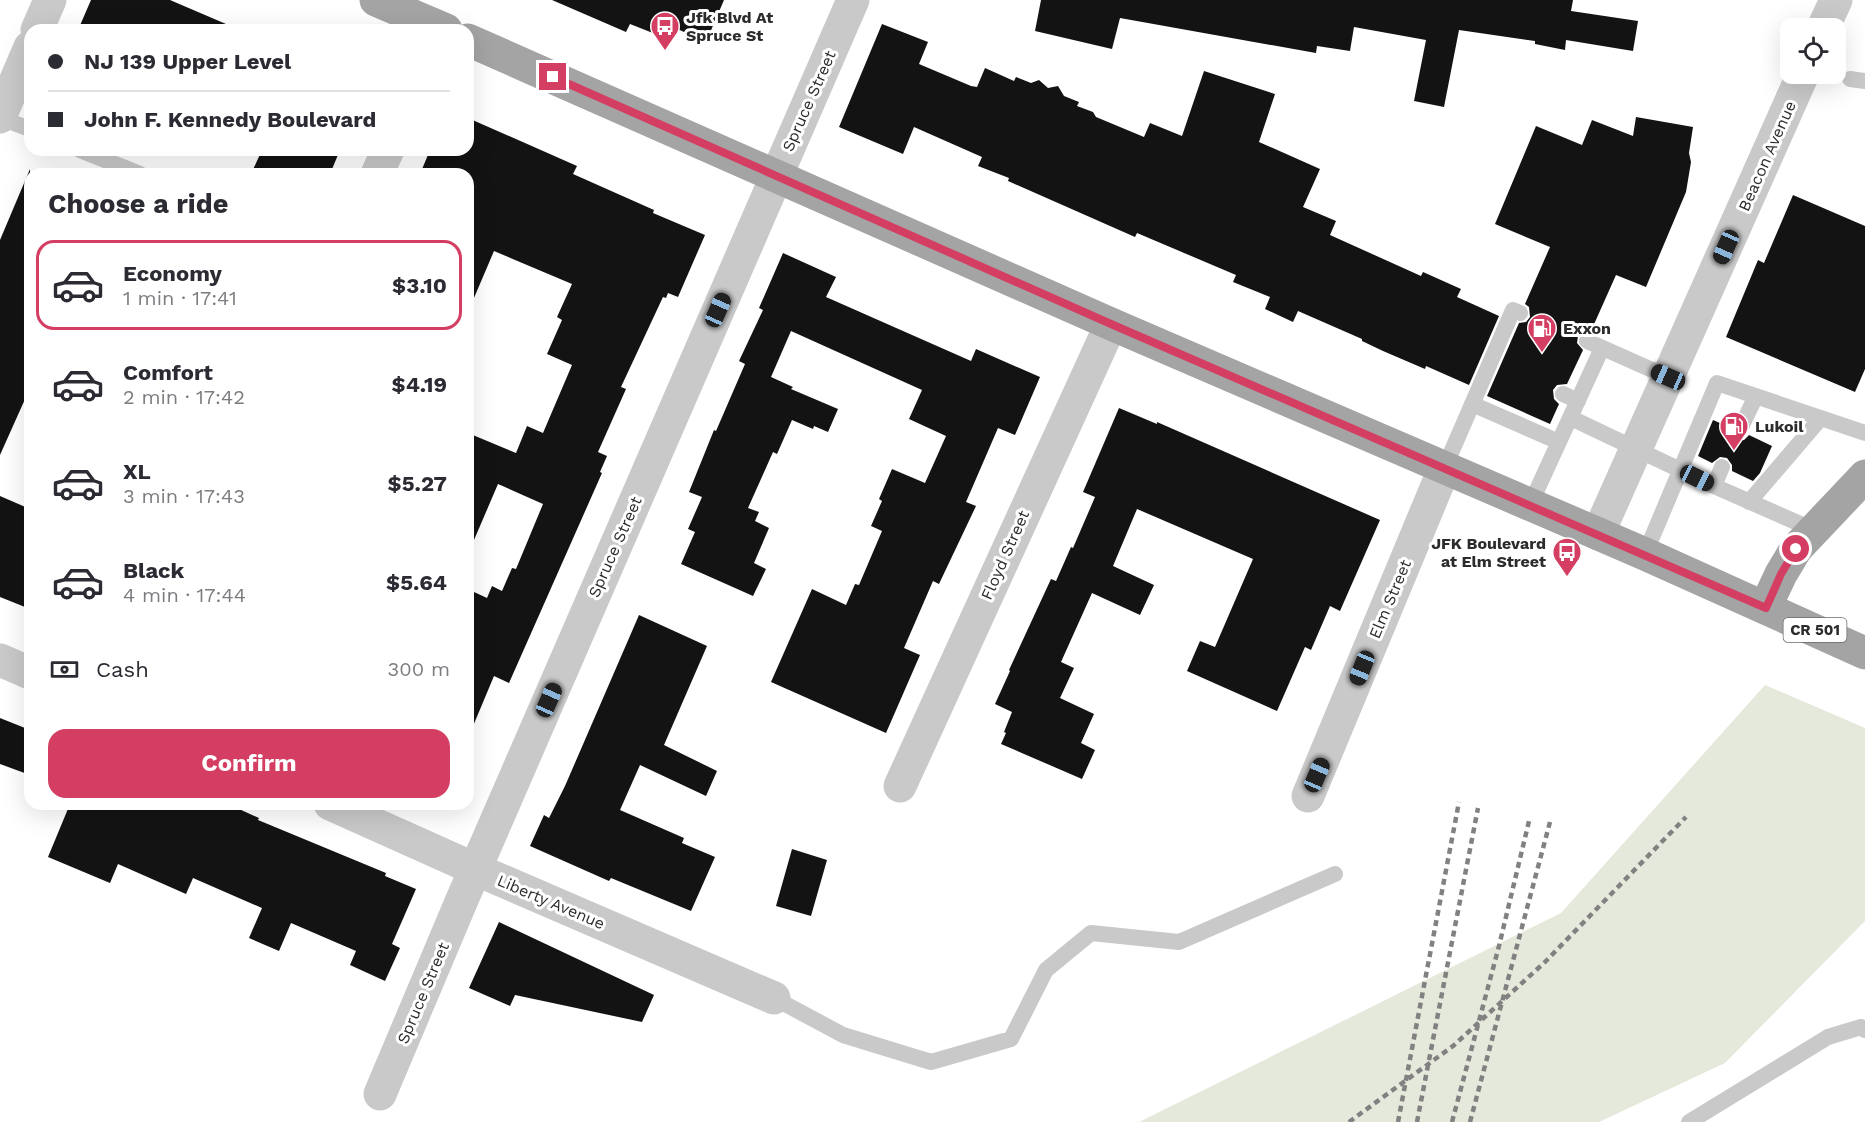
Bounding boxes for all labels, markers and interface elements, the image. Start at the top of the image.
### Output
place label: Jfk Blvd At Spruce St [686,8,773,45]
bus stop icon: Jfk Blvd At Spruce St [649,10,681,52]
map controls [1780,18,1846,84]
button: locate [1780,18,1846,84]
street label: Spruce Street [778,47,840,154]
text: NJ 139 Upper Level [84,49,291,74]
route end [539,63,566,90]
street label: Beacon Avenue [1734,98,1800,214]
text: John F. Kennedy Boulevard [84,107,376,132]
text: Choose a ride [48,188,228,220]
car [1710,227,1742,267]
icon: car [51,258,105,312]
text: Economy [123,261,222,286]
text: $3.10 [392,273,447,298]
text: 1 min · 17:41 [123,286,237,310]
car [702,290,734,330]
fuel station icon: Exxon [1526,312,1558,354]
place label: Exxon [1563,319,1611,338]
icon: car [51,357,105,411]
text: Comfort [123,360,213,385]
car [1648,361,1688,393]
text: $4.19 [392,372,447,397]
text: 2 min · 17:42 [123,385,245,409]
fuel station icon: Lukoil [1718,410,1750,452]
place label: Lukoil [1755,417,1804,436]
icon: car [51,456,105,510]
text: XL [123,459,151,484]
car [1677,462,1717,494]
text: $5.27 [388,471,447,496]
text: 3 min · 17:43 [123,484,245,508]
street label: Spruce Street [584,493,646,600]
street label: Floyd Street [977,507,1033,603]
place label: JFK Boulevard at Elm Street [1431,534,1546,571]
route start [1782,535,1809,562]
bus stop icon: JFK Boulevard at Elm Street [1551,536,1583,578]
icon: car [51,555,105,609]
street label: Elm Street [1365,556,1415,641]
text: Black [123,558,184,583]
text: $5.64 [386,570,447,595]
text: 4 min · 17:44 [123,583,246,607]
road number: CR 501 [1784,618,1846,642]
car [1347,648,1377,688]
icon: cash [48,653,81,686]
text: Cash [96,657,149,682]
text: 300 m [388,657,450,681]
car [533,680,565,720]
button: Confirm [48,729,450,798]
car [1302,755,1332,795]
street label: Liberty Avenue [494,871,608,933]
street label: Spruce Street [393,939,453,1047]

